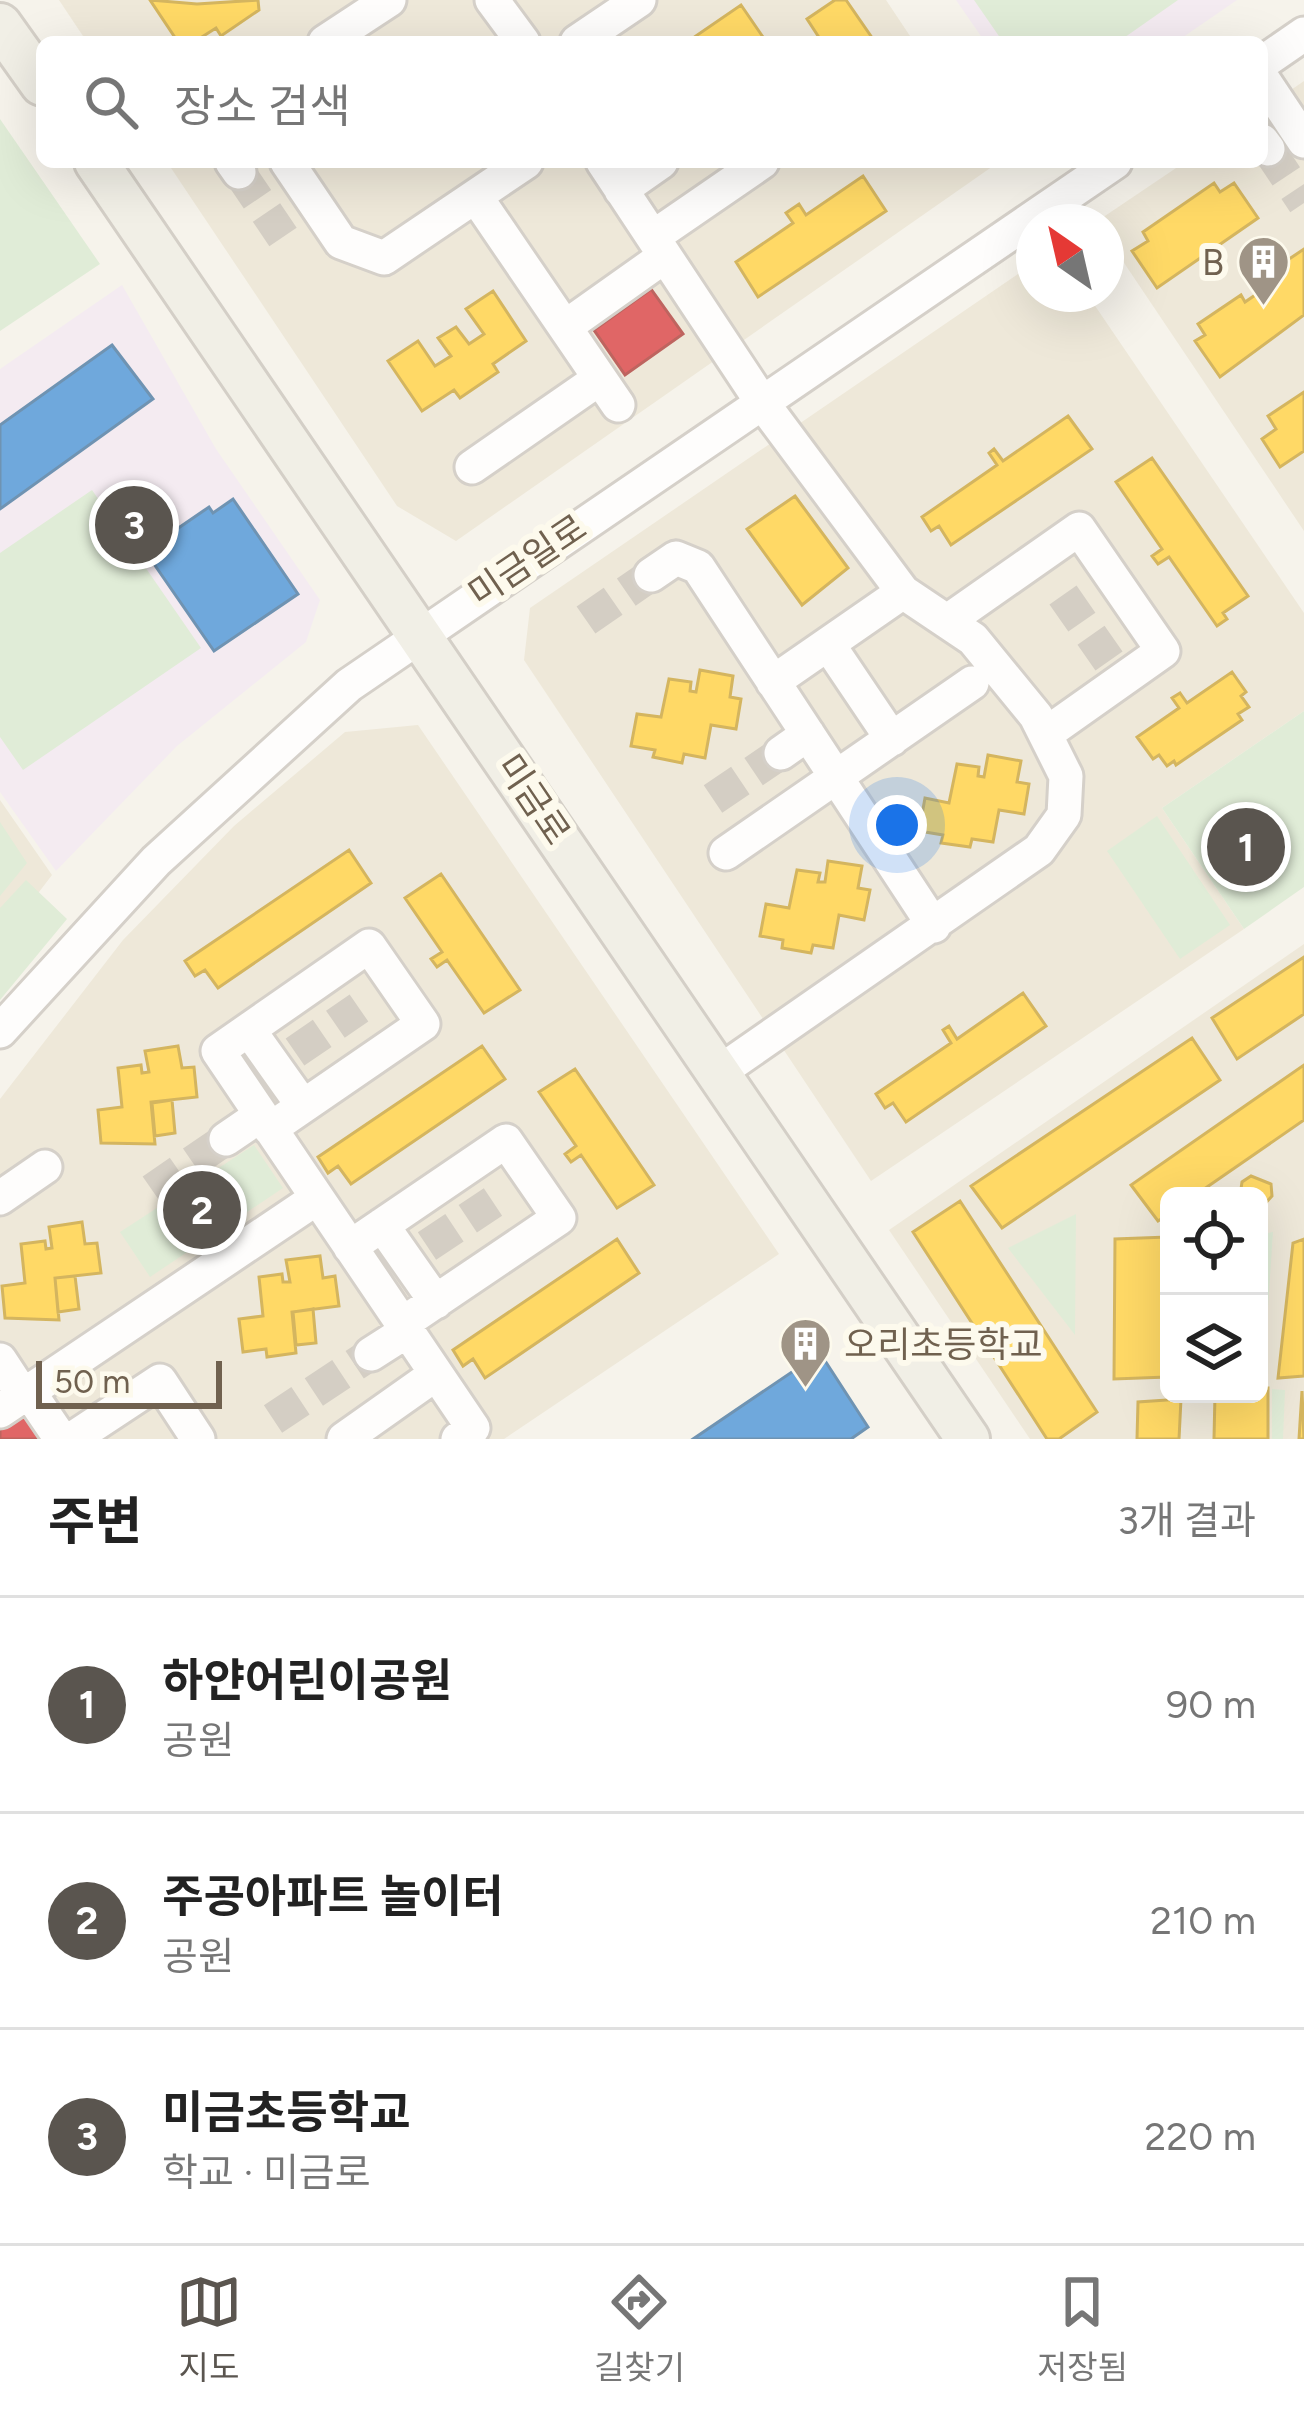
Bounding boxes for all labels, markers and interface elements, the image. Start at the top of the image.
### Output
search box [36,36,1268,168]
icon: search [78,69,144,135]
text: 장소 검색 [174,79,351,133]
north arrow [1016,204,1124,312]
building icon: B [1235,234,1291,308]
place label: B [1202,241,1224,284]
pin: 3 [95,480,173,570]
street label: 미금일로 [460,506,594,615]
street label: 미금로 [488,746,579,852]
your location [867,795,927,855]
pin: 1 [1207,802,1285,892]
pin: 2 [163,1165,241,1255]
map controls [1160,1187,1268,1403]
button: locate [1160,1187,1268,1295]
button: layers [1160,1295,1268,1403]
building icon: 오리초등학교 [777,1316,833,1390]
place label: 오리초등학교 [844,1323,1043,1366]
scale bar [36,1355,222,1408]
text: 50 m [54,1362,130,1401]
text: 주변 [48,1491,142,1552]
text: 3개 결과 [1118,1497,1256,1544]
text: 하얀어린이공원 [162,1653,452,1707]
text: 1 [79,1681,95,1728]
text: 90 m [1166,1681,1256,1728]
text: 공원 [162,1717,234,1764]
text: 주공아파트 놀이터 [162,1869,504,1923]
text: 2 [76,1897,98,1944]
text: 210 m [1150,1897,1256,1944]
text: 공원 [162,1933,234,1980]
text: 미금초등학교 [162,2085,410,2139]
text: 3 [76,2113,98,2160]
text: 220 m [1145,2113,1256,2160]
text: 학교 · 미금로 [162,2149,371,2196]
tab: 지도 [176,2269,242,2389]
tab: 길찾기 [594,2269,685,2389]
tab: 저장됨 [1037,2269,1128,2389]

